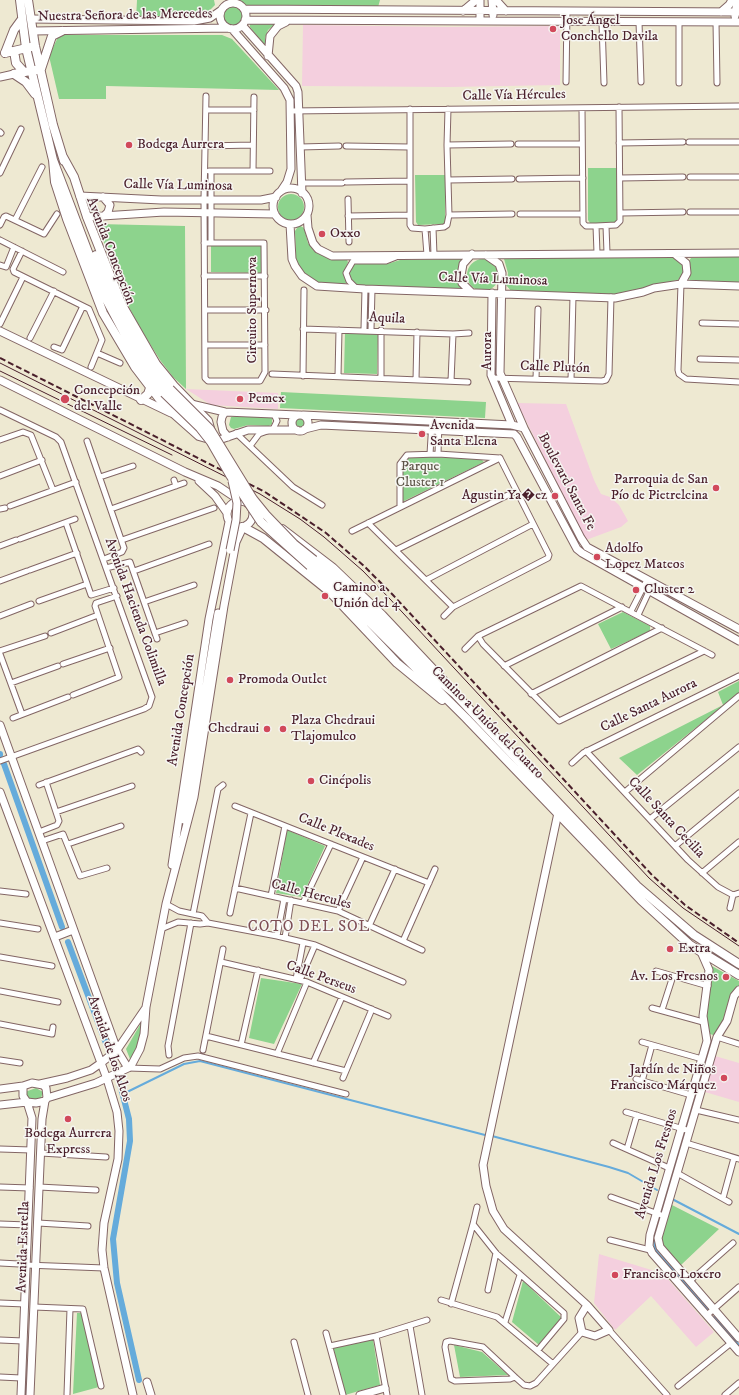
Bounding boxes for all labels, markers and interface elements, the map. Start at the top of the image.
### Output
street label: Nuestra Señora de las Mercedes [37,6,213,26]
place label: Jose Ángel Conchello Davila [561,13,658,46]
marker: Jose Ángel Conchello Davila [548,24,558,34]
street label: Calle Vía Hércules [462,87,566,105]
place label: Bodega Aurrera [137,137,224,153]
marker: Bodega Aurrera [124,140,134,150]
street label: Calle Vía Luminosa [123,177,233,195]
street label: Avenida Concepción [82,195,138,307]
place label: Oxxo [330,226,360,242]
marker: Oxxo [317,229,327,239]
street label: Circuito Supernova [245,257,261,363]
street label: Calle Vía Luminosa [438,270,548,290]
street label: Aquila [368,310,406,328]
street label: Aurora [480,332,496,370]
street label: Calle Plutón [520,358,590,378]
place label: Concepción del Valle [74,383,140,416]
place label: Pemex [248,391,285,407]
marker: Concepción del Valle [59,393,71,405]
marker: Pemex [235,394,245,404]
place label: Avenida Santa Elena [430,418,497,450]
marker: Avenida Santa Elena [417,429,427,439]
street label: Boulevard Santa Fe [533,431,599,533]
park label: Parque Cluster 1 [396,459,444,492]
place label: Parroquia de San Pío de Pietrelcina [611,472,708,504]
marker: Parroquia de San Pío de Pietrelcina [711,483,721,493]
place label: Agustin Ya�ez [462,488,547,504]
marker: Agustin Ya�ez [550,491,560,501]
street label: Avenida Hacienda Colimilla [100,536,170,688]
place label: Adolfo Lopez Mateos [605,541,684,574]
marker: Adolfo Lopez Mateos [592,552,602,562]
place label: Camino a Unión del 4 [333,580,400,612]
place label: Cluster 2 [644,582,694,598]
marker: Cluster 2 [631,585,641,595]
marker: Camino a Unión del 4 [320,591,330,601]
street label: Avenida Concepción [165,653,199,767]
street label: Camino a Unión del Cuatro [427,663,547,783]
place label: Promoda Outlet [238,672,327,688]
marker: Promoda Outlet [225,675,235,685]
street label: Calle Santa Aurora [598,675,700,737]
place label: Plaza Chedraui Tlajomulco [291,713,375,746]
place label: Chedraui [208,721,259,737]
marker: Chedraui [262,724,272,734]
marker: Plaza Chedraui Tlajomulco [278,724,288,734]
place label: Cinépolis [319,773,371,789]
street label: Calle Santa Cecilia [624,774,708,862]
marker: Cinépolis [306,776,316,786]
street label: Calle Plexades [295,810,377,856]
street label: Calle Hercules [269,876,353,914]
district label: COTO DEL SOL [248,919,370,937]
place label: Extra [678,941,710,957]
marker: Extra [665,944,675,954]
street label: Calle Perseus [284,958,358,998]
place label: Av. Los Fresnos [630,969,718,985]
marker: Av. Los Fresnos [721,972,731,982]
street label: Avenida de los Altos [83,994,135,1104]
place label: Jardín de Niños Francisco Márquez [610,1062,716,1094]
marker: Jardín de Niños Francisco Márquez [719,1073,729,1083]
street label: Avenida Los Fresnos [632,1107,682,1221]
marker: Bodega Aurrera Express [63,1114,73,1124]
place label: Bodega Aurrera Express [24,1126,112,1158]
street label: Avenida Estrella [14,1201,34,1293]
place label: Francisco Loxero [623,1267,721,1283]
marker: Francisco Loxero [610,1270,620,1280]

